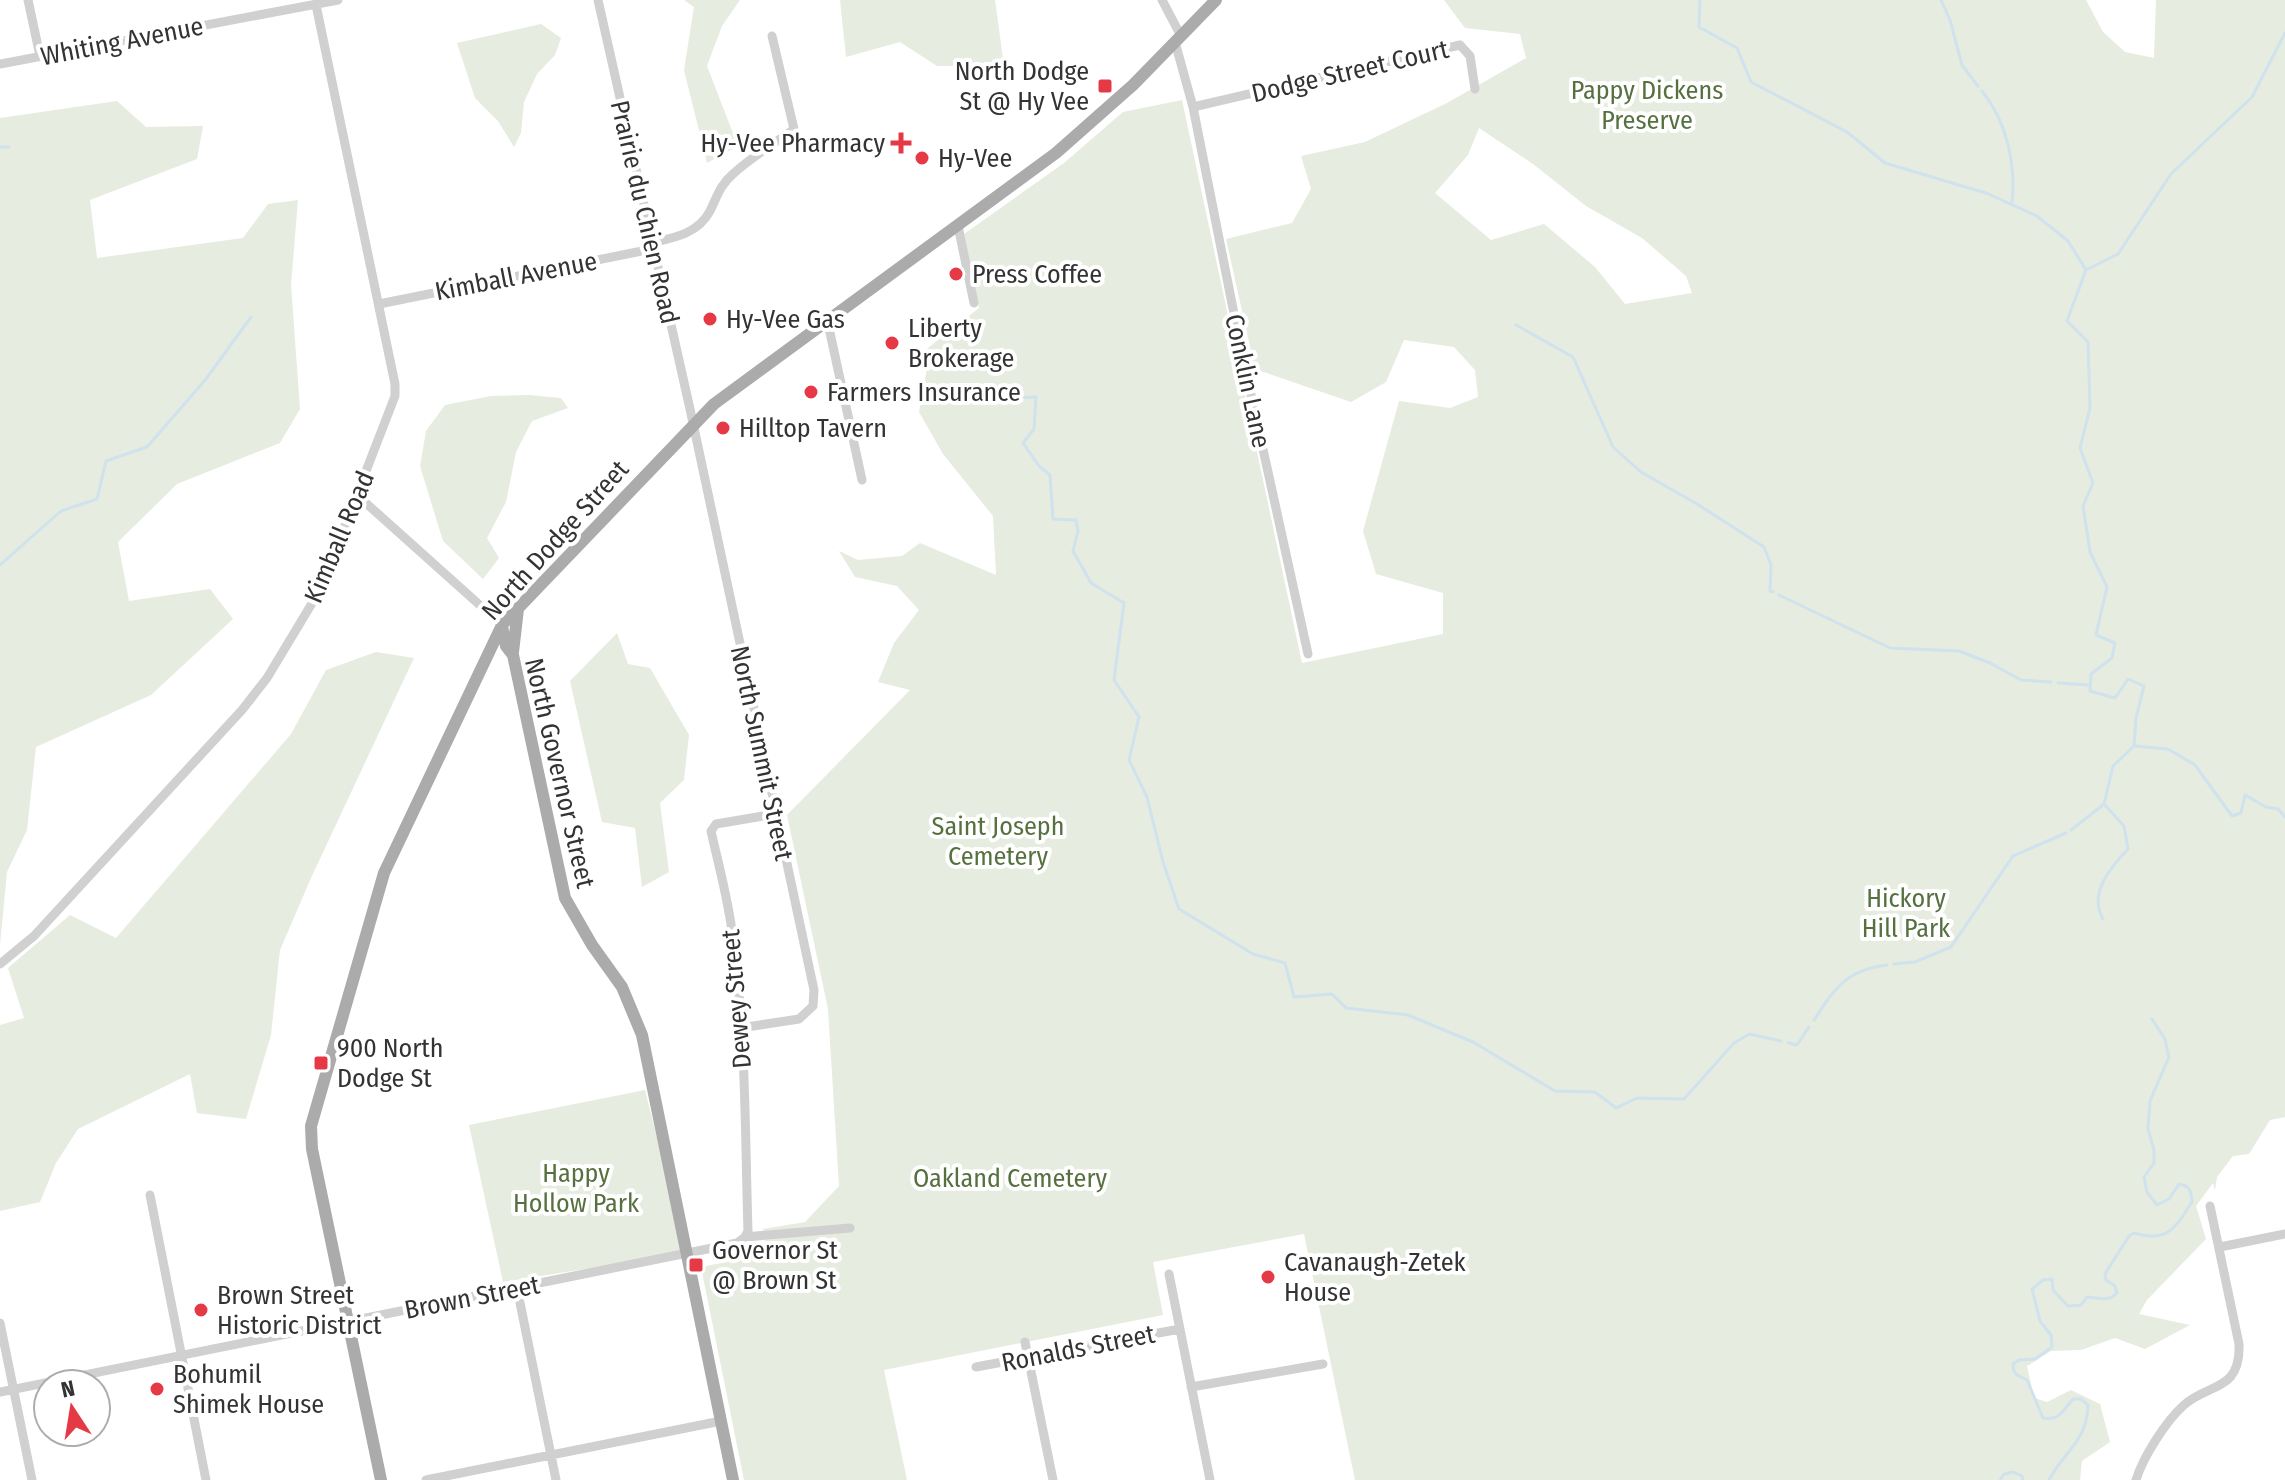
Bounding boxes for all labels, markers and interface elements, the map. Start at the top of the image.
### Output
street label: Whiting Avenue [38,11,206,72]
street label: Dodge Street Court [1249,34,1452,109]
place label: North Dodge St @ Hy Vee [955,56,1089,117]
park label: Pappy Dickens Preserve [1571,75,1723,136]
marker: North Dodge St @ Hy Vee [1096,77,1114,95]
street label: Prairie du Chien Road [604,97,685,327]
place label: Hy-Vee Pharmacy [701,128,885,159]
marker: Hy-Vee Pharmacy [892,134,910,152]
place label: Hy-Vee [938,143,1012,174]
marker: Hy-Vee [913,149,931,167]
street label: Kimball Avenue [432,246,600,307]
place label: Press Coffee [972,259,1102,290]
marker: Press Coffee [947,265,965,283]
place label: Hy-Vee Gas [726,304,845,335]
marker: Hy-Vee Gas [701,310,719,328]
street label: Conklin Lane [1218,311,1277,451]
place label: Liberty Brokerage [908,313,1014,374]
marker: Liberty Brokerage [883,334,901,352]
place label: Farmers Insurance [827,377,1021,408]
marker: Farmers Insurance [802,383,820,401]
place label: Hilltop Tavern [739,413,887,444]
marker: Hilltop Tavern [714,419,732,437]
street label: North Dodge Street [476,454,636,627]
street label: Kimball Road [298,467,381,608]
street label: North Summit Street [724,643,799,864]
street label: North Governor Street [518,655,601,892]
park label: Saint Joseph Cemetery [932,811,1064,872]
park label: Hickory Hill Park [1862,883,1951,944]
street label: Dewey Street [715,928,758,1070]
place label: 900 North Dodge St [337,1033,444,1094]
marker: 900 North Dodge St [312,1054,330,1072]
park label: Happy Hollow Park [513,1158,640,1219]
park label: Oakland Cemetery [913,1163,1107,1194]
place label: Governor St @ Brown St [712,1235,838,1296]
place label: Cavanaugh-Zetek House [1284,1247,1467,1308]
marker: Governor St @ Brown St [687,1256,705,1274]
marker: Cavanaugh-Zetek House [1259,1268,1277,1286]
street label: Brown Street [402,1269,543,1326]
place label: Brown Street Historic District [217,1280,382,1341]
marker: Brown Street Historic District [192,1301,210,1319]
street label: Ronalds Street [999,1318,1158,1379]
place label: Bohumil Shimek House [173,1359,324,1420]
north arrow [32,1368,112,1448]
text: N [59,1374,77,1404]
marker: Bohumil Shimek House [148,1380,166,1398]

